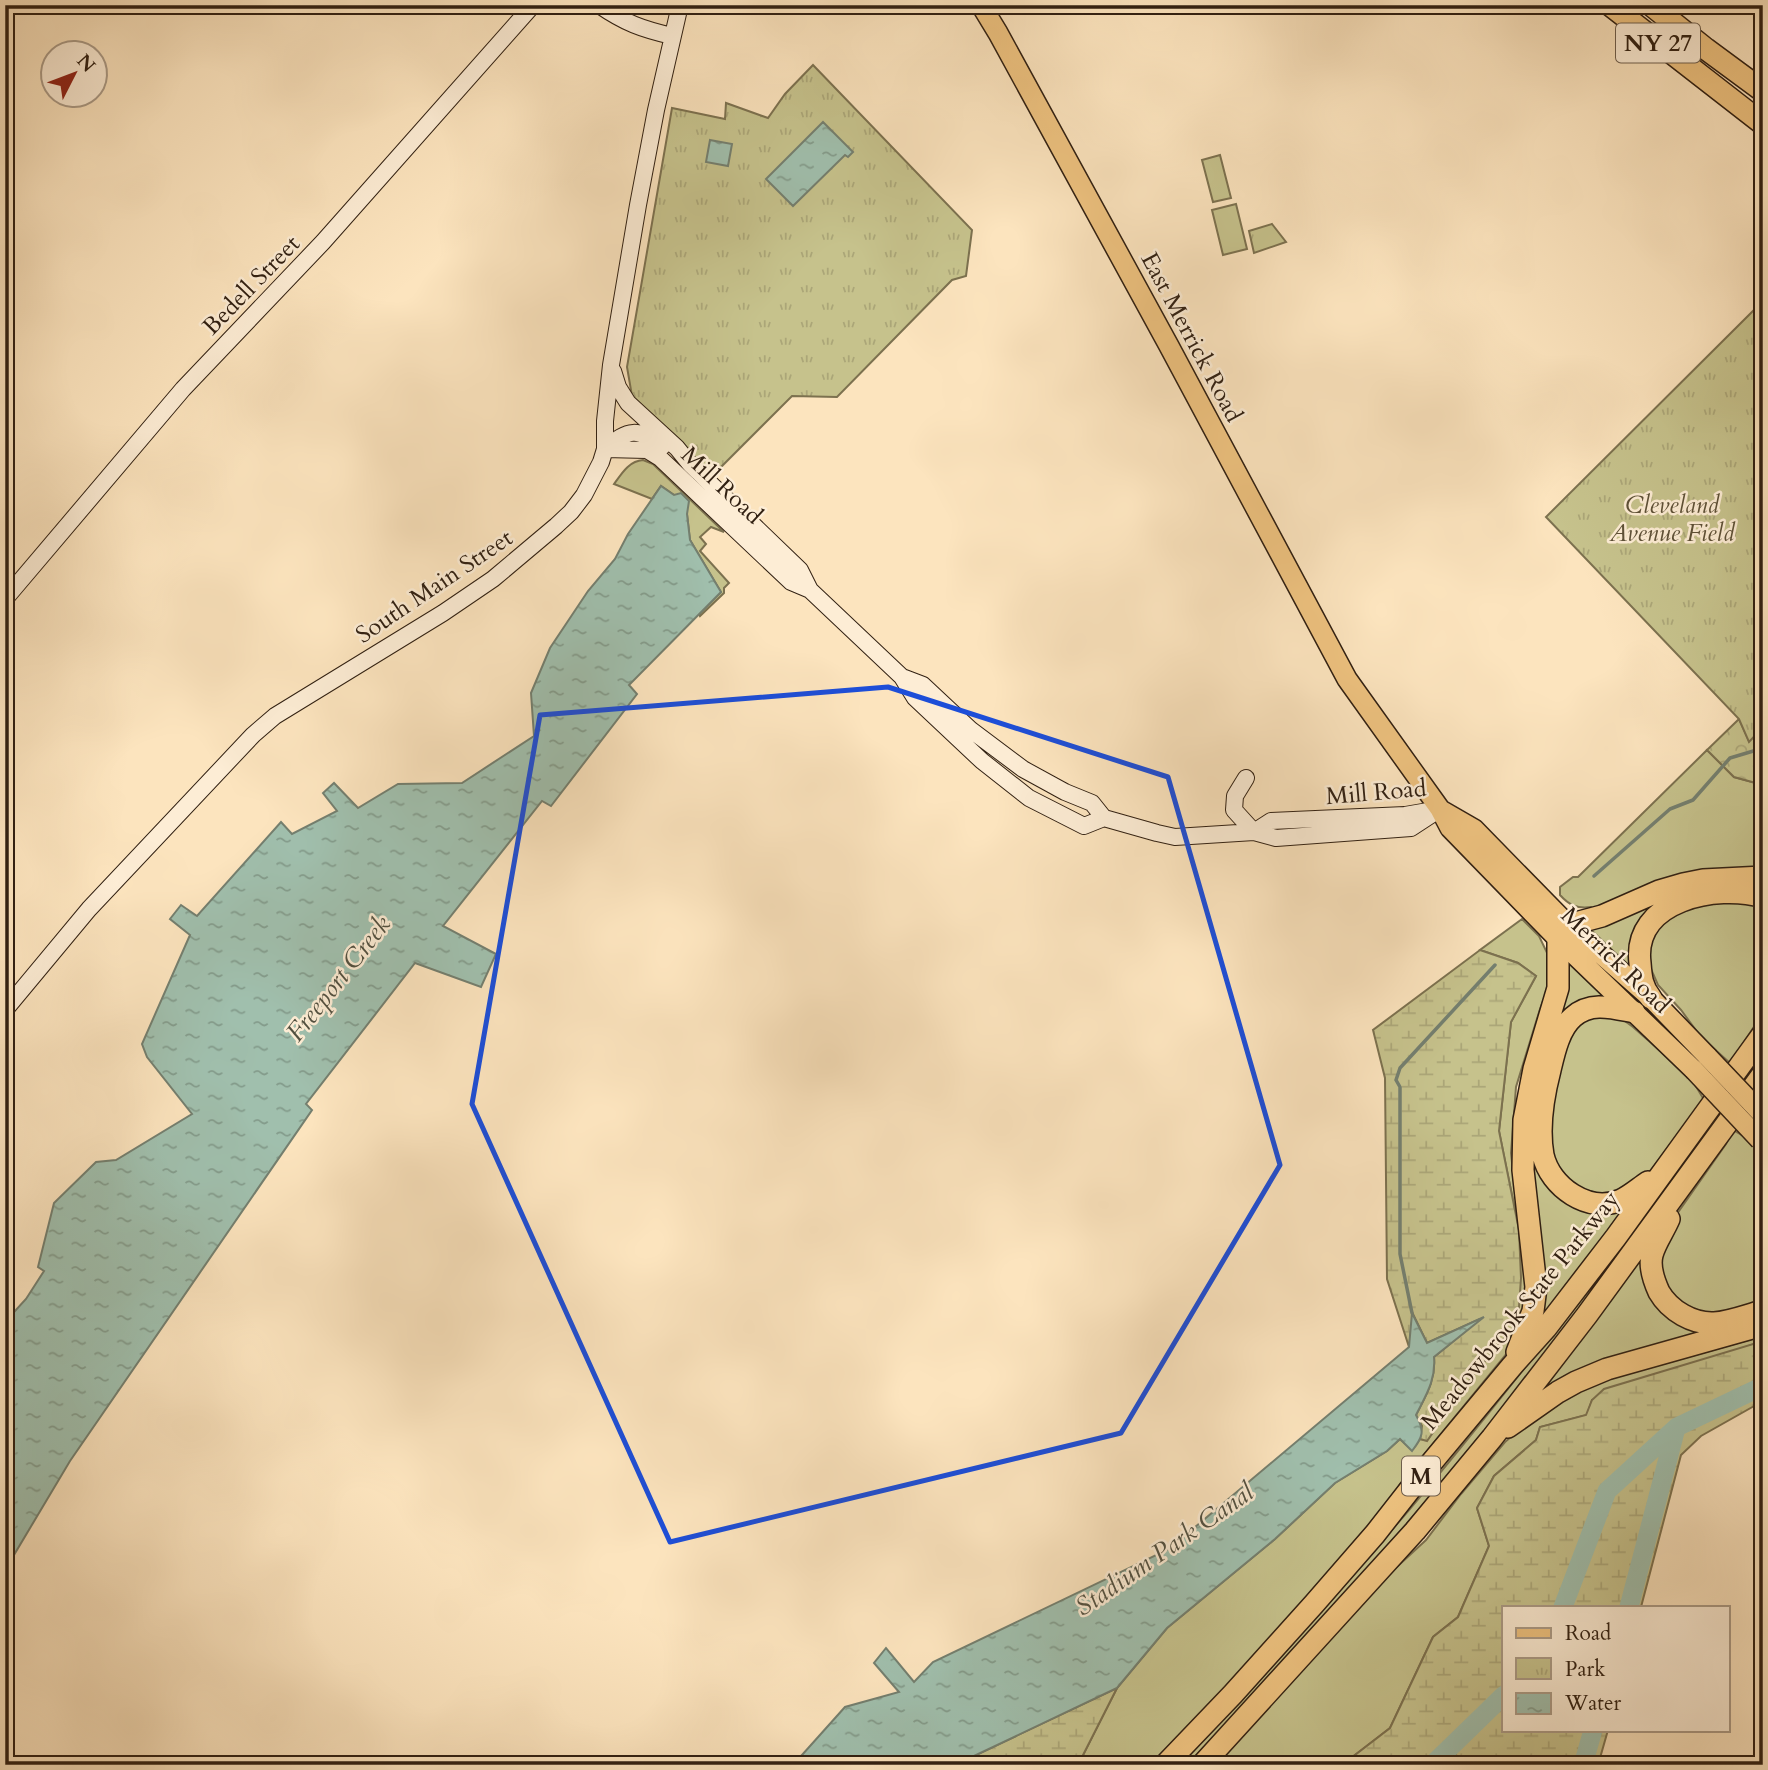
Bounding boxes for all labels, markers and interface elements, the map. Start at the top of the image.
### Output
road number: NY 27 [1616,24,1700,62]
north arrow [38,38,108,108]
text: N [71,48,101,78]
street label: Bedell Street [195,228,308,343]
street label: East Merrick Road [1133,246,1250,428]
street label: Mill Road [674,439,770,532]
park label: Cleveland Avenue Field [1608,489,1736,550]
street label: South Main Street [349,521,520,651]
street label: Mill Road [1324,772,1428,813]
street label: Merrick Road [1554,900,1678,1021]
water label: Freeport Creek [278,908,399,1049]
street label: Meadowbrook State Parkway [1413,1183,1628,1437]
road number: M [1402,1456,1440,1496]
water label: Stadium Park Canal [1068,1474,1261,1624]
legend [1502,1606,1730,1732]
text: Road [1565,1619,1611,1648]
text: Park [1565,1655,1606,1684]
text: Water [1564,1689,1621,1718]

